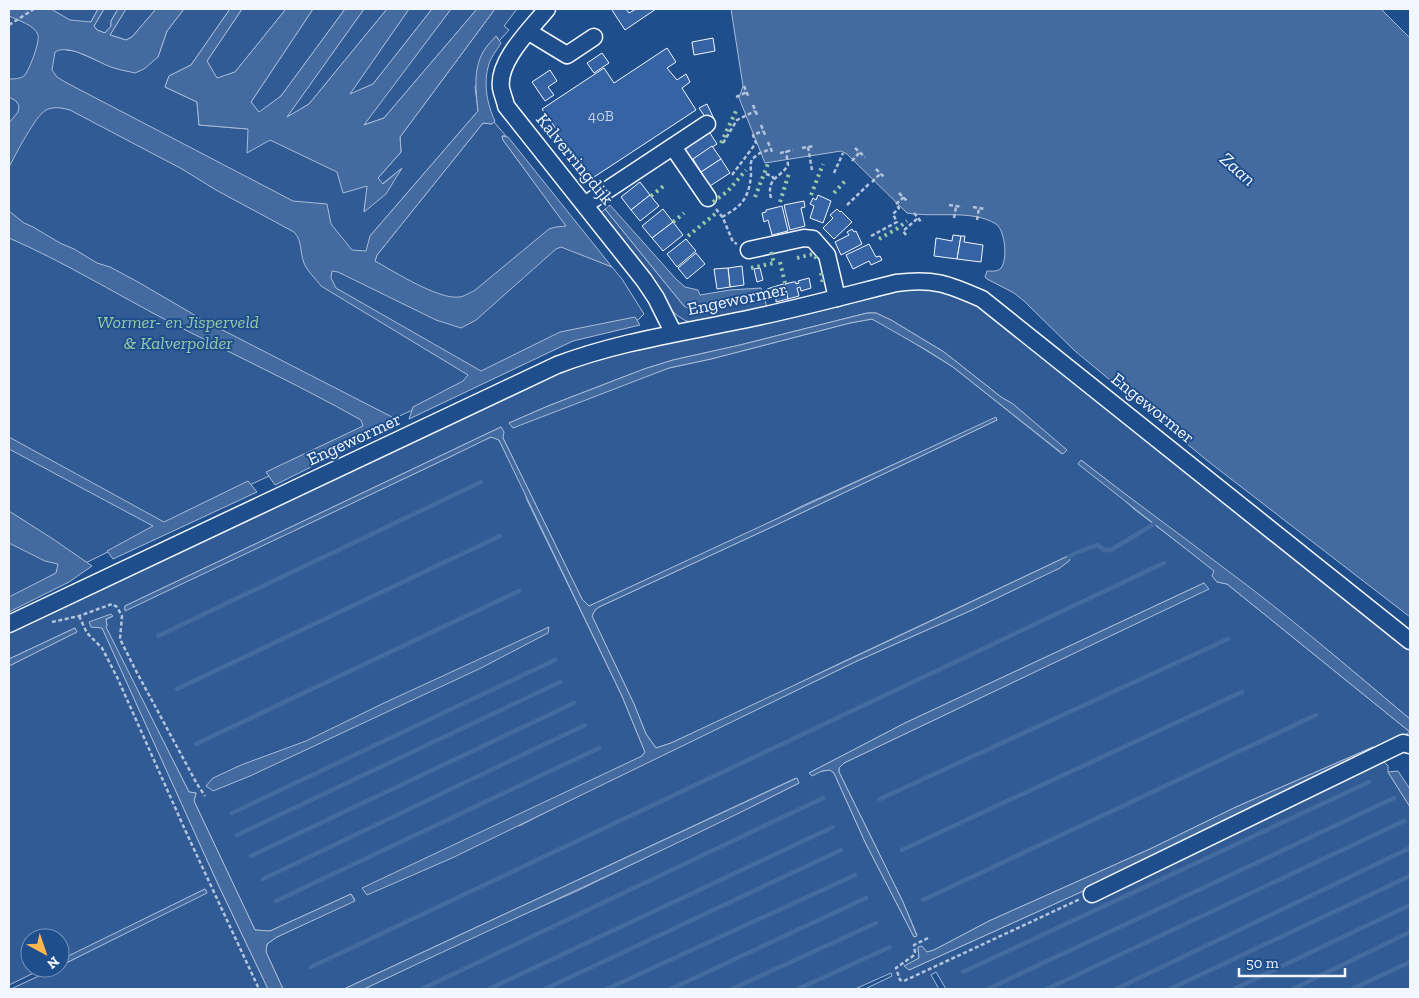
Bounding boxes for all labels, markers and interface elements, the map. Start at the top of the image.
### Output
house number: 40B [588,107,614,125]
street label: Kalverringdijk [531,109,619,210]
water label: Zaan [1215,147,1261,191]
street label: Engewormer [685,278,789,320]
park label: Wormer- en Jisperveld & Kalverpolder [97,311,259,354]
street label: Engewormer [1107,368,1199,448]
street label: Engewormer [304,408,404,470]
north arrow [20,928,70,978]
scale bar [1239,946,1345,978]
text: N [43,953,63,973]
text: 50 m [1246,954,1279,972]

